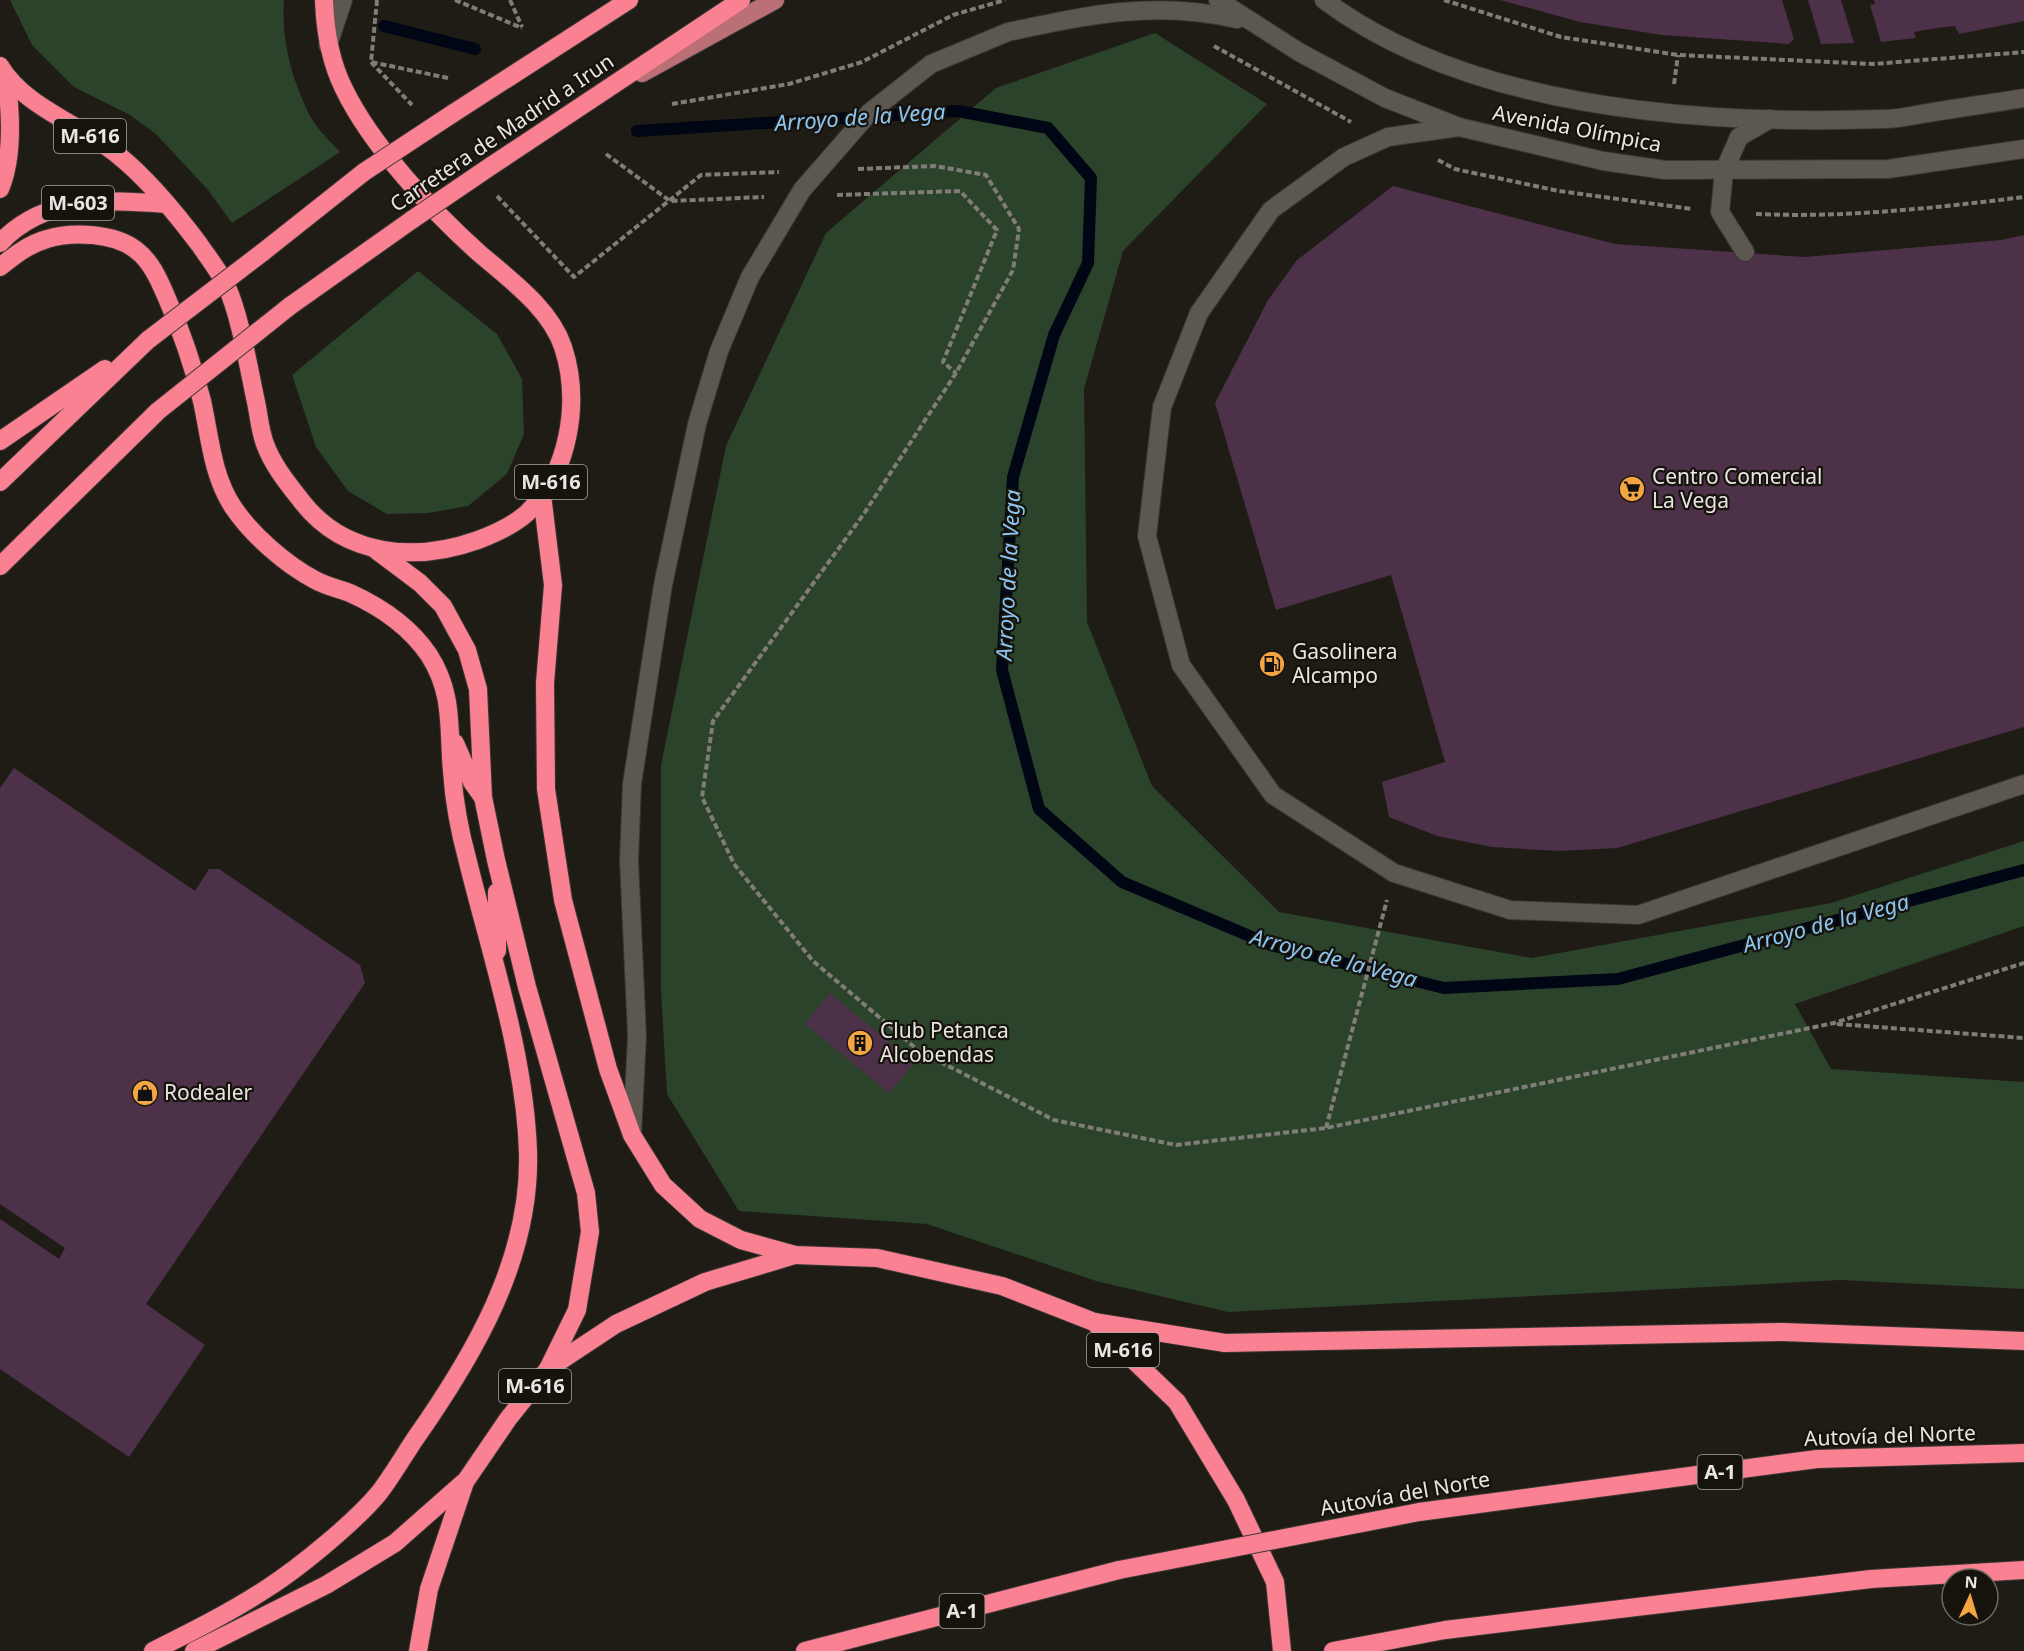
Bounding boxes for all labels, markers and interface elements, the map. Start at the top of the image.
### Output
street label: Carretera de Madrid a Irun [384,47,619,218]
water label: Arroyo de la Vega [772,95,947,137]
street label: Avenida Olímpica [1490,98,1664,158]
road number: M-616 [54,119,126,153]
road number: M-603 [42,186,114,220]
place label: Centro Comercial La Vega [1652,462,1823,514]
road number: M-616 [515,465,587,499]
supermarket icon: Centro Comercial La Vega [1617,474,1647,504]
water label: Arroyo de la Vega [987,488,1026,663]
place label: Gasolinera Alcampo [1292,637,1398,689]
fuel station icon: Gasolinera Alcampo [1257,649,1287,679]
water label: Arroyo de la Vega [1737,885,1913,959]
water label: Arroyo de la Vega [1246,920,1421,994]
place label: Club Petanca Alcobendas [880,1016,1009,1068]
building icon: Club Petanca Alcobendas [845,1028,875,1058]
shop icon: Rodealer [130,1078,160,1108]
place label: Rodealer [164,1078,253,1106]
road number: M-616 [1087,1333,1159,1367]
road number: M-616 [499,1369,571,1403]
street label: Autovía del Norte [1804,1418,1976,1452]
road number: A-1 [1698,1455,1742,1489]
street label: Autovía del Norte [1318,1464,1492,1522]
north arrow [1940,1567,2000,1627]
text: N [1964,1571,1978,1593]
road number: A-1 [940,1594,984,1628]

